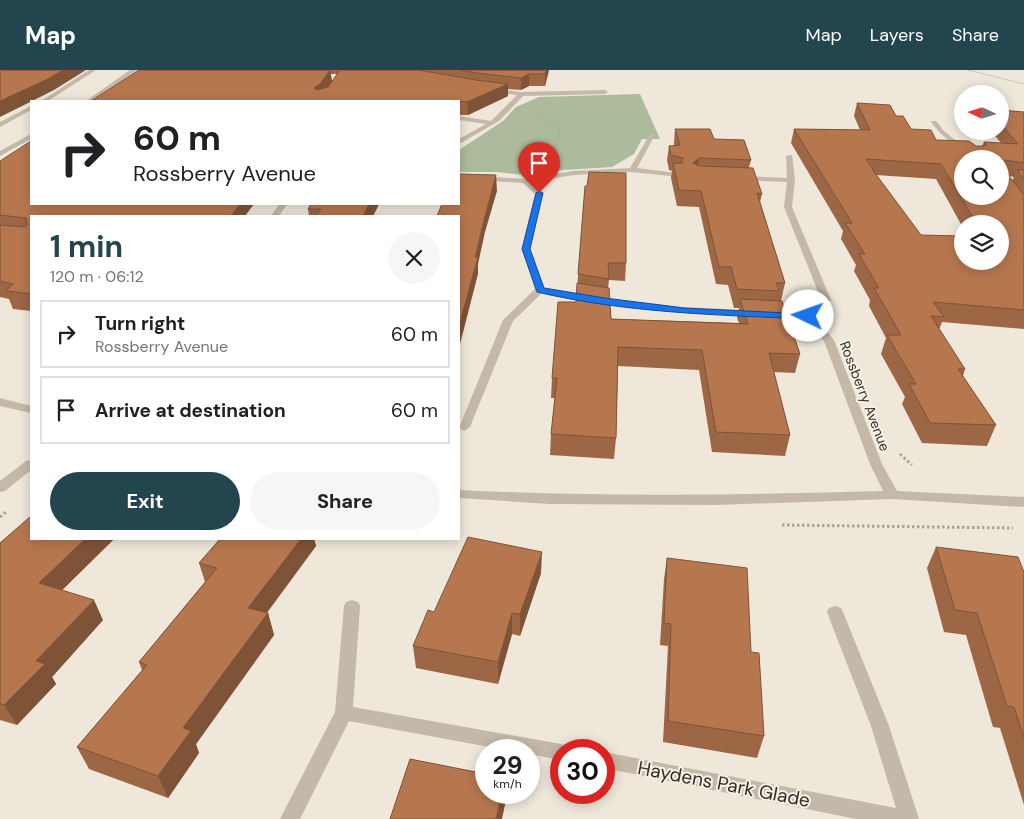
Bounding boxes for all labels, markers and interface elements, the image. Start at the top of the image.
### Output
text: Map [25,20,76,51]
text: Map [806,23,842,47]
text: Layers [870,23,924,47]
text: Share [952,23,999,47]
north arrow [954,85,1009,140]
map controls [954,85,1009,270]
text: 60 m [133,115,221,161]
icon: right [50,120,115,185]
pin [518,142,560,193]
icon: arrive [525,149,553,177]
button: search [954,150,1009,205]
text: Rossberry Avenue [133,159,316,188]
button: layers [954,215,1009,270]
text: 1 min [50,227,123,266]
button: close [388,232,440,284]
text: 120 m · 06:12 [50,266,144,287]
position arrow [781,289,833,341]
text: Turn right [95,311,185,336]
icon: right [52,320,80,348]
text: 60 m [391,322,438,347]
text: Rossberry Avenue [95,336,228,357]
street label: Rossberry Avenue [836,338,894,454]
icon: arrive [52,396,80,424]
text: Arrive at destination [95,398,286,423]
text: 60 m [391,398,438,423]
button: Exit [50,472,240,530]
button: Share [250,472,440,530]
speed limit sign: 30 [550,739,615,804]
text: 29 [492,749,523,782]
street label: Haydens Park Glade [636,755,812,813]
text: km/h [493,776,522,792]

